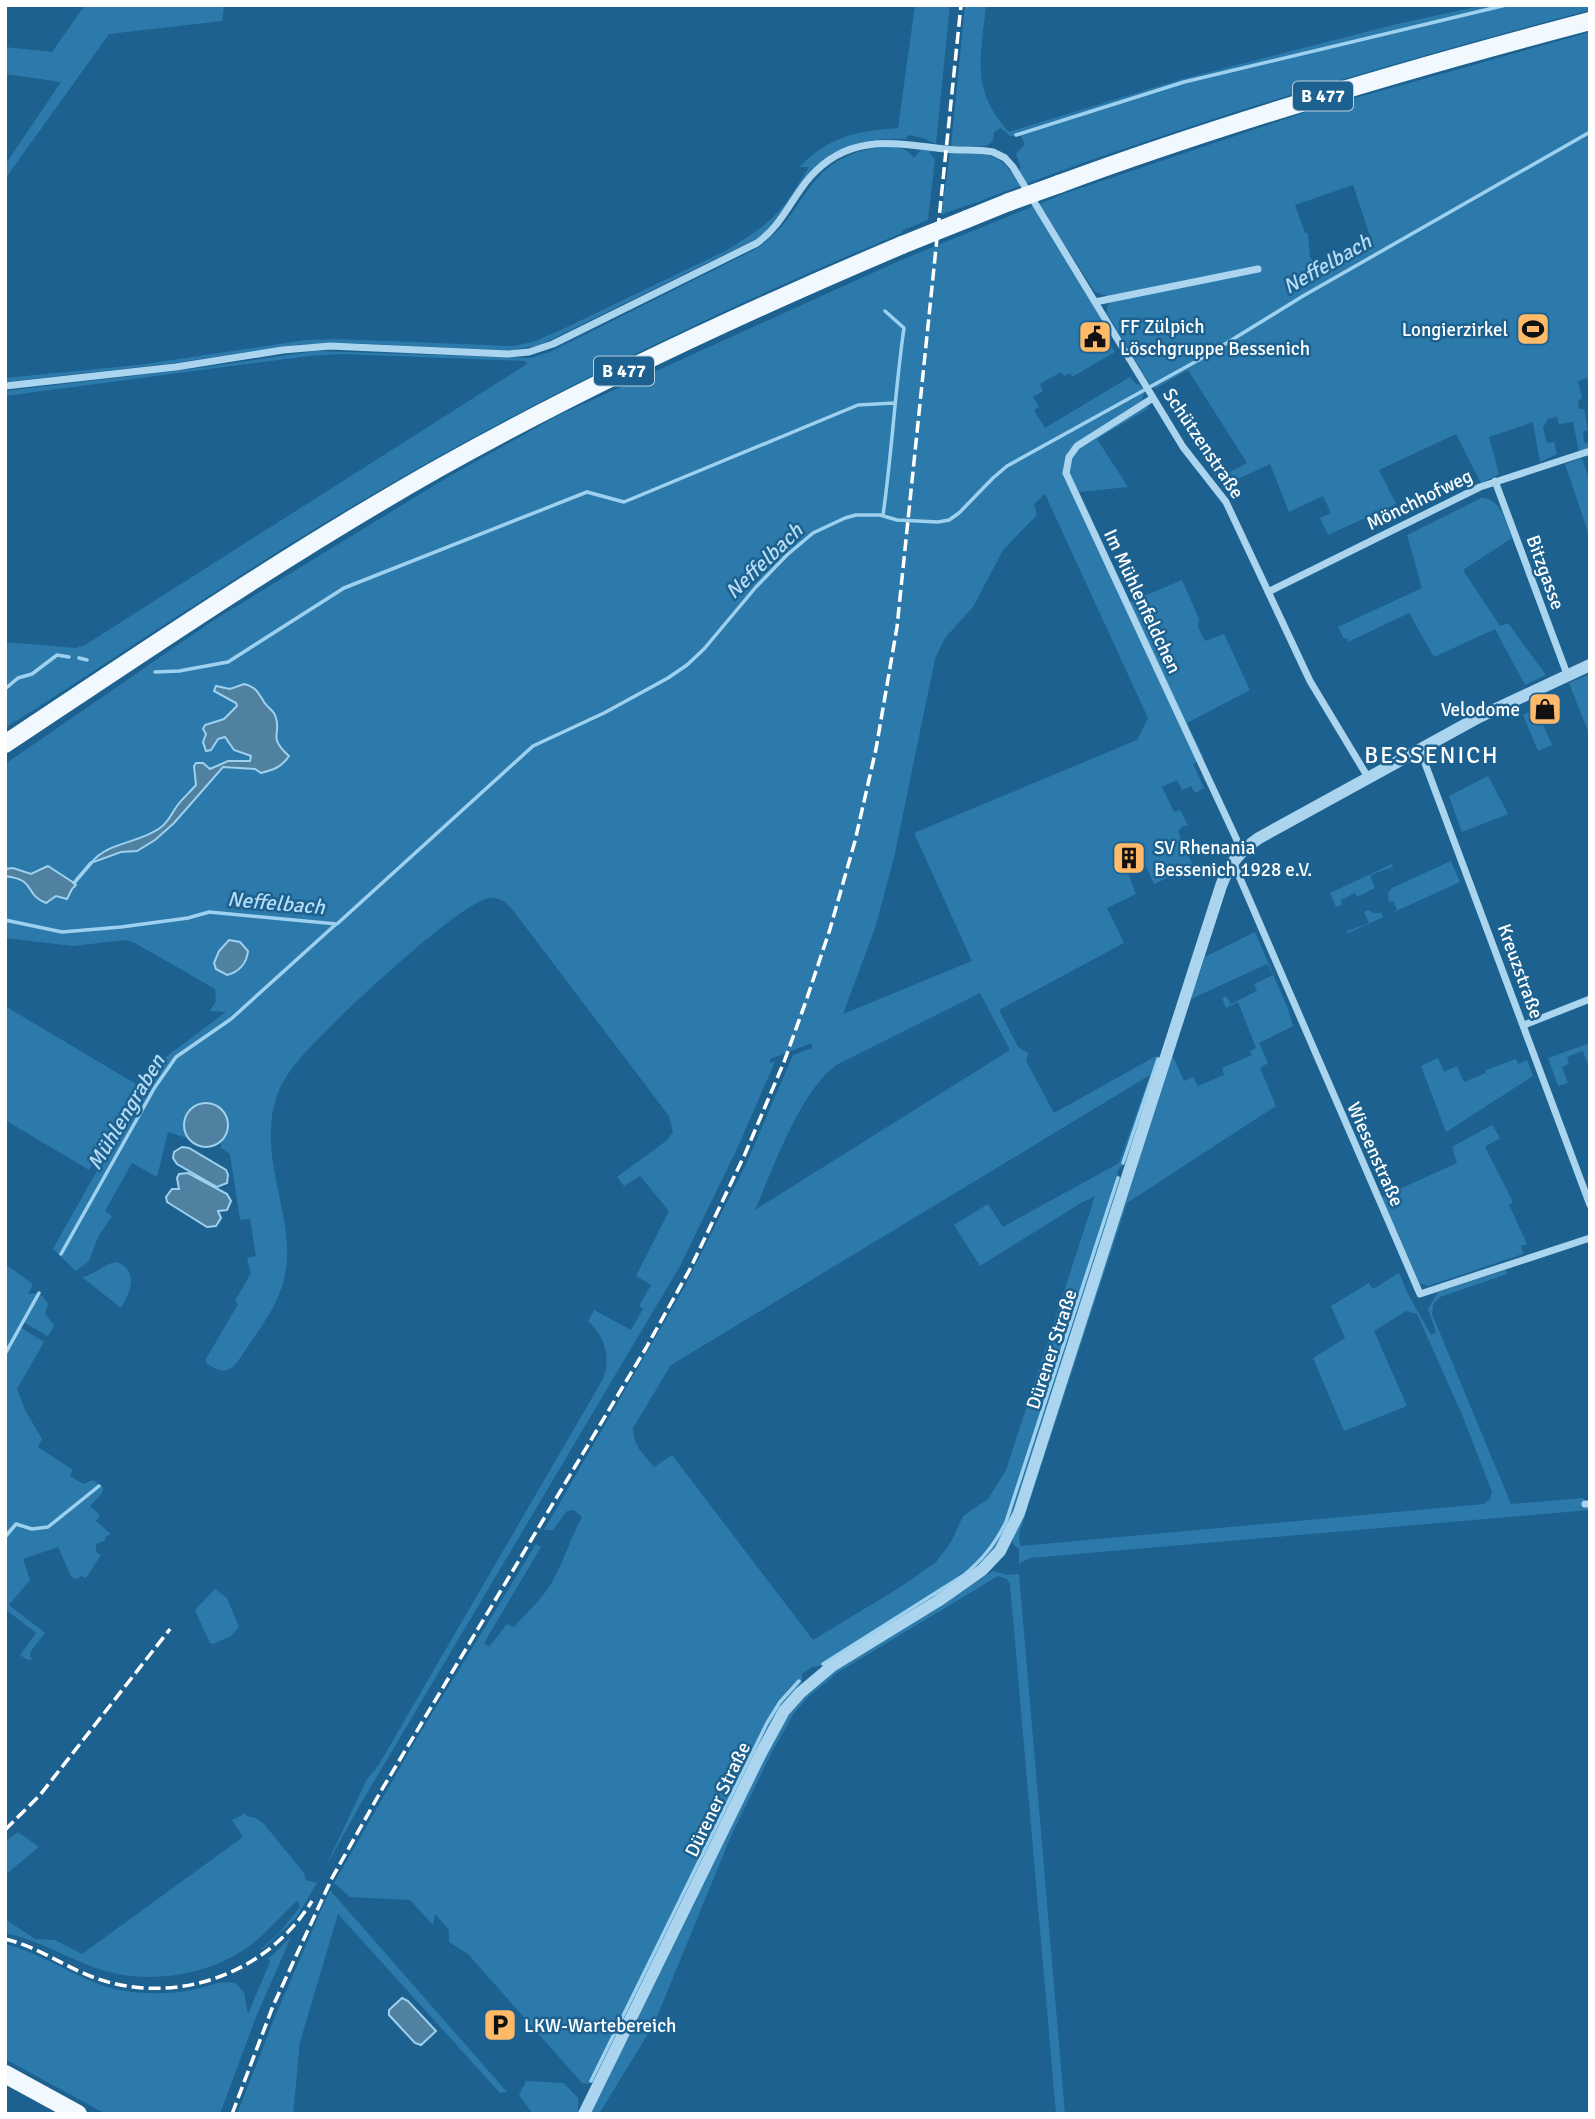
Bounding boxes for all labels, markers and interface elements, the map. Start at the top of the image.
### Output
road number: B 477 [1293,82,1353,110]
water label: Neffelbach [1278,228,1376,300]
sports icon: Longierzirkel [1514,310,1552,348]
place label: FF Zülpich Löschgruppe Bessenich [1120,315,1310,361]
public building icon: FF Zülpich Löschgruppe Bessenich [1076,318,1114,356]
place label: Longierzirkel [1402,318,1508,342]
road number: B 477 [594,356,654,386]
street label: Schützenstraße [1157,384,1249,503]
street label: Mönchhofweg [1363,464,1476,536]
water label: Neffelbach [720,517,809,604]
street label: Im Mühlenfeldchen [1098,525,1186,677]
street label: Bitzgasse [1521,532,1570,613]
shop icon: Velodome [1526,690,1564,728]
place label: Velodome [1441,698,1520,722]
district label: BESSENICH [1364,741,1500,770]
place label: SV Rhenania Bessenich 1928 e.V. [1154,836,1312,882]
building icon: SV Rhenania Bessenich 1928 e.V. [1110,839,1148,877]
water label: Neffelbach [226,886,326,920]
street label: Kreuzstraße [1492,921,1548,1022]
water label: Mühlengraben [81,1049,171,1174]
street label: Wiesenstraße [1341,1098,1409,1210]
street label: Dürener Straße [1021,1286,1083,1412]
street label: Dürener Straße [680,1738,756,1861]
parking icon: LKW-Wartebereich [481,2006,519,2044]
place label: LKW-Wartebereich [524,2014,676,2038]

